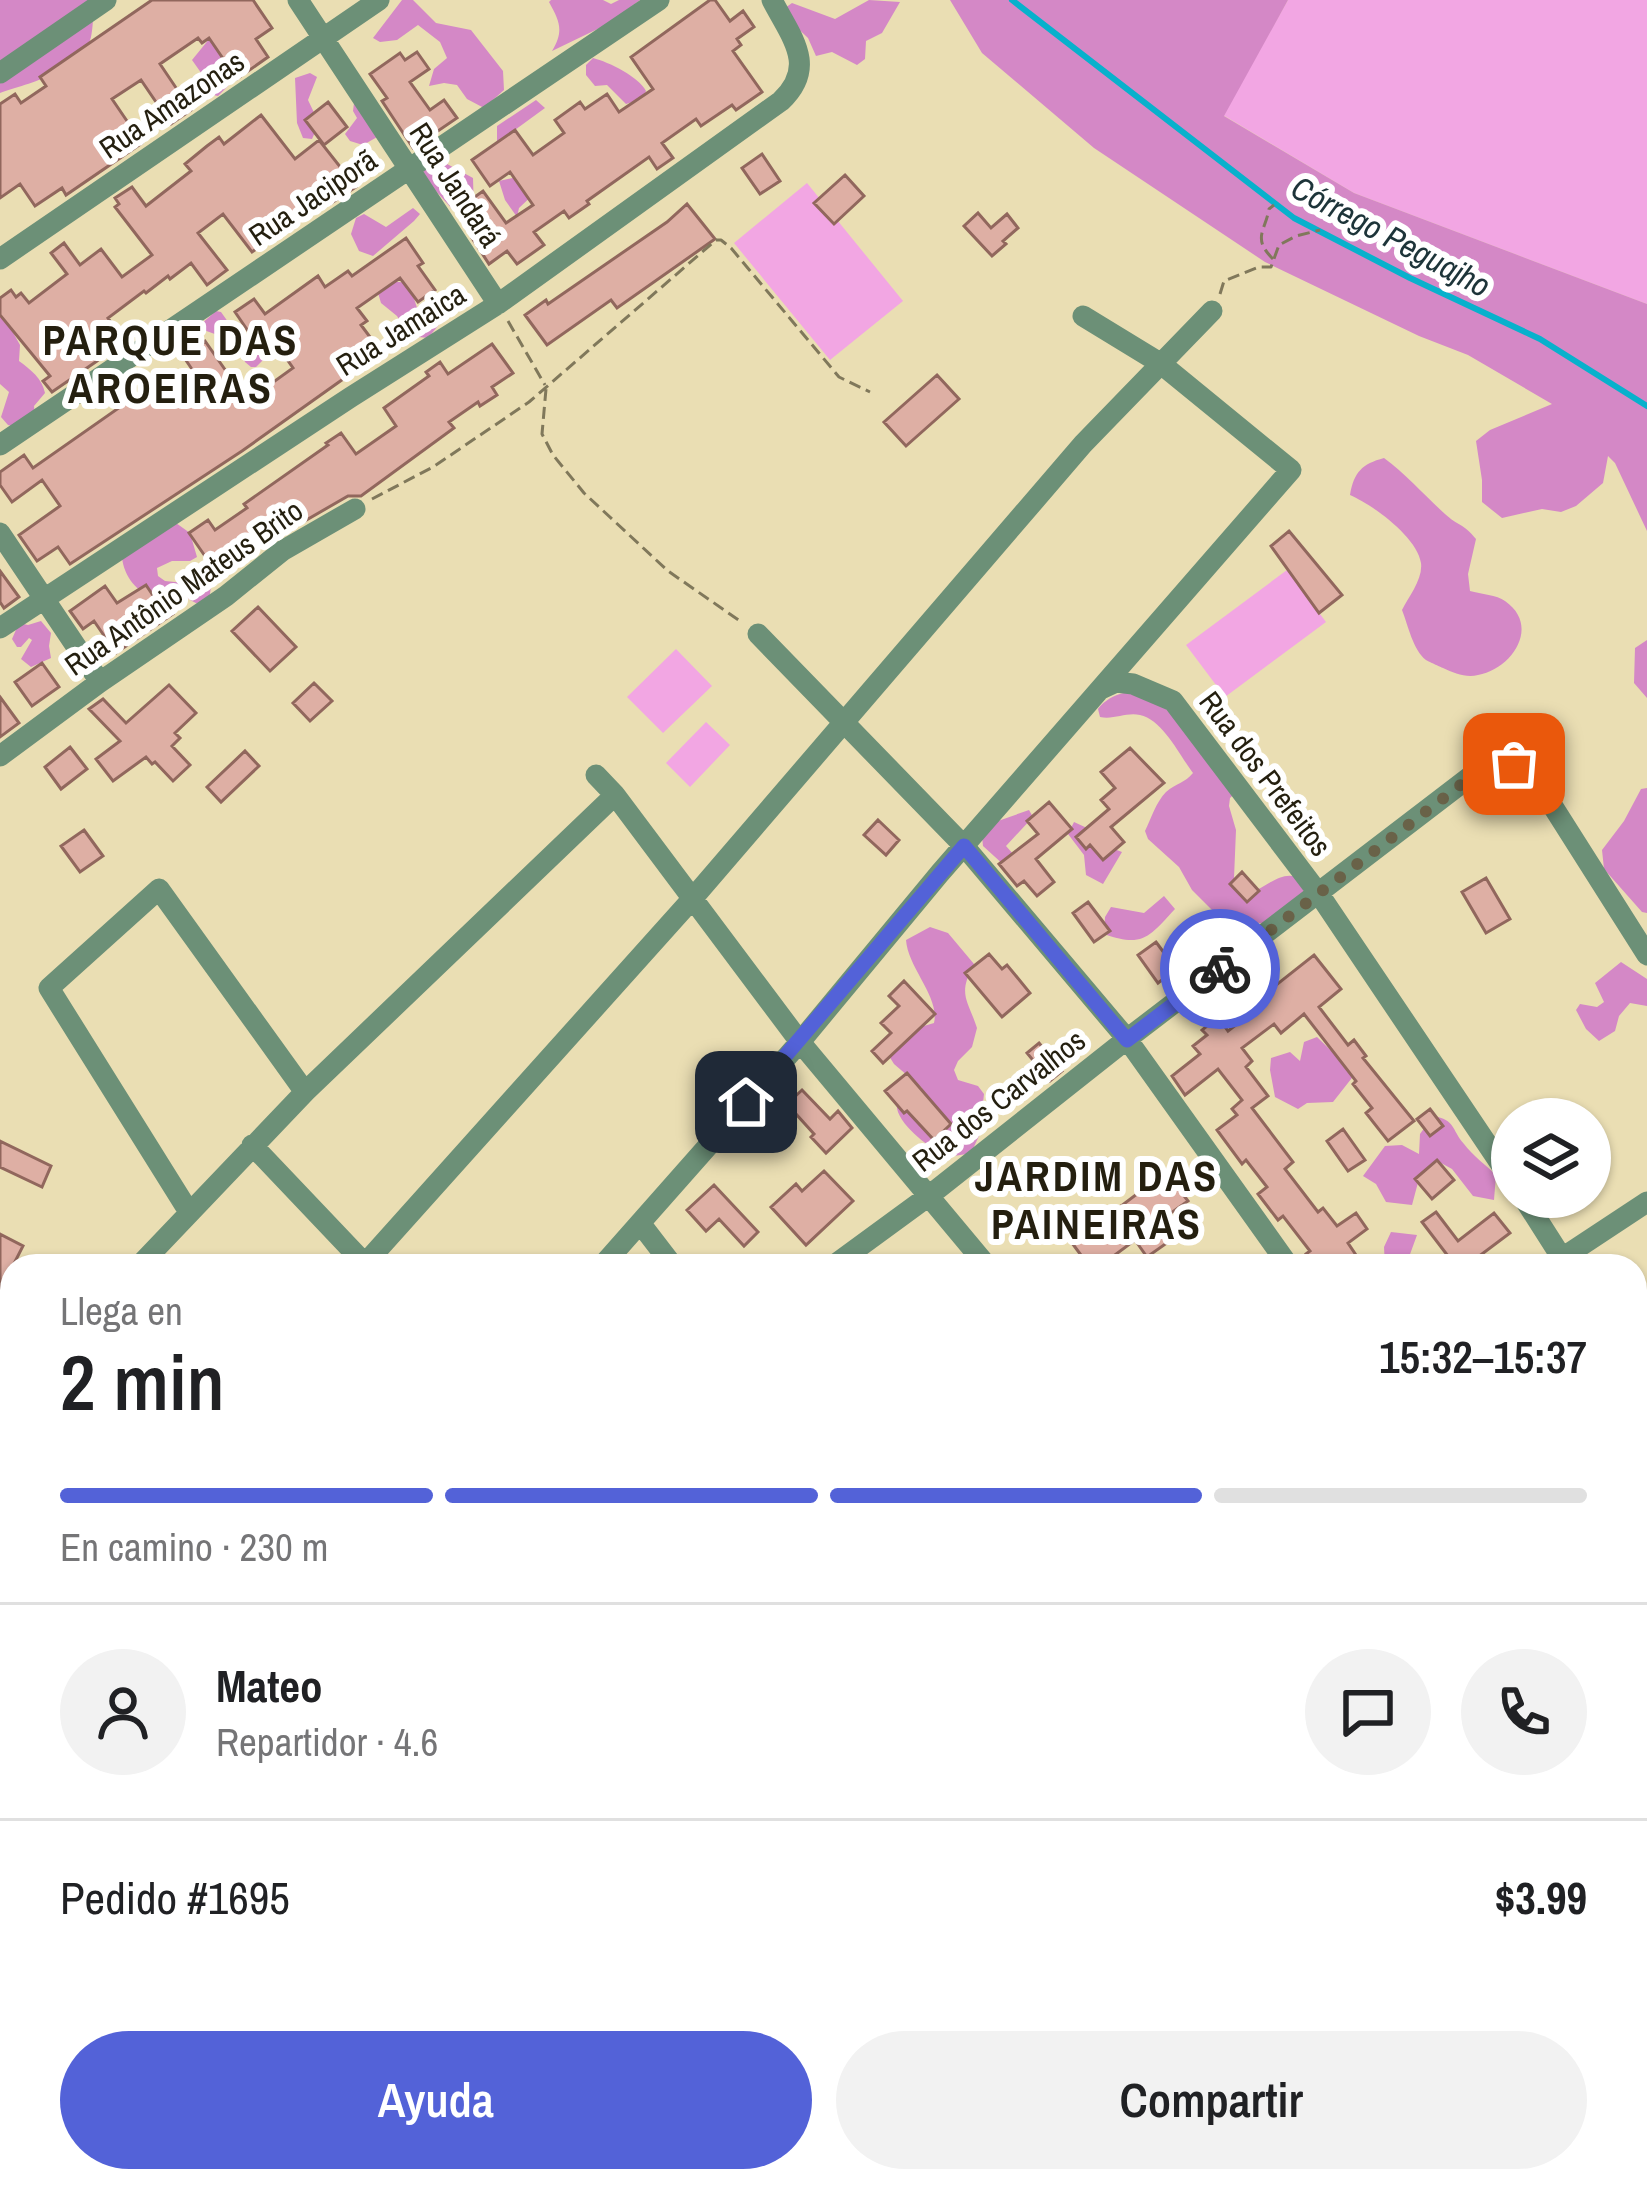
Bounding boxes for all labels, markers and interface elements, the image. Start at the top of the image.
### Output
street label: Rua Amazonas [91,41,252,167]
street label: Rua Jandará [401,114,511,255]
street label: Rua Jaciporã [241,140,385,255]
water label: Córrego Peguajho [1284,165,1498,307]
street label: Rua Jamaica [328,274,473,385]
district label: PARQUE DAS AROEIRAS [42,312,300,416]
street label: Rua Antônio Mateus Brito [57,490,310,684]
street label: Rua dos Prefeitos [1191,683,1341,864]
pin [1463,713,1565,815]
icon: bag [1481,731,1547,797]
courier [1160,909,1280,1029]
icon: bike [1187,936,1253,1002]
street label: Rua dos Carvalhos [904,1020,1093,1180]
pin [695,1051,797,1153]
icon: home [713,1069,779,1135]
map controls [1491,1098,1611,1218]
button: layers [1491,1098,1611,1218]
district label: JARDIM DAS PAINEIRAS [975,1148,1219,1252]
text: Llega en [60,1285,183,1337]
text: 15:32–15:37 [1379,1326,1587,1387]
text: 2 min [60,1329,225,1434]
text: En camino · 230 m [60,1521,328,1573]
button: person [60,1649,186,1775]
button: chat [1305,1649,1431,1775]
button: phone [1461,1649,1587,1775]
text: Mateo [216,1655,323,1716]
text: Repartidor · 4.6 [216,1716,438,1768]
text: Pedido #1695 [60,1867,290,1928]
text: $3.99 [1495,1867,1587,1928]
button: Ayuda [60,2031,812,2169]
button: Compartir [836,2031,1587,2169]

